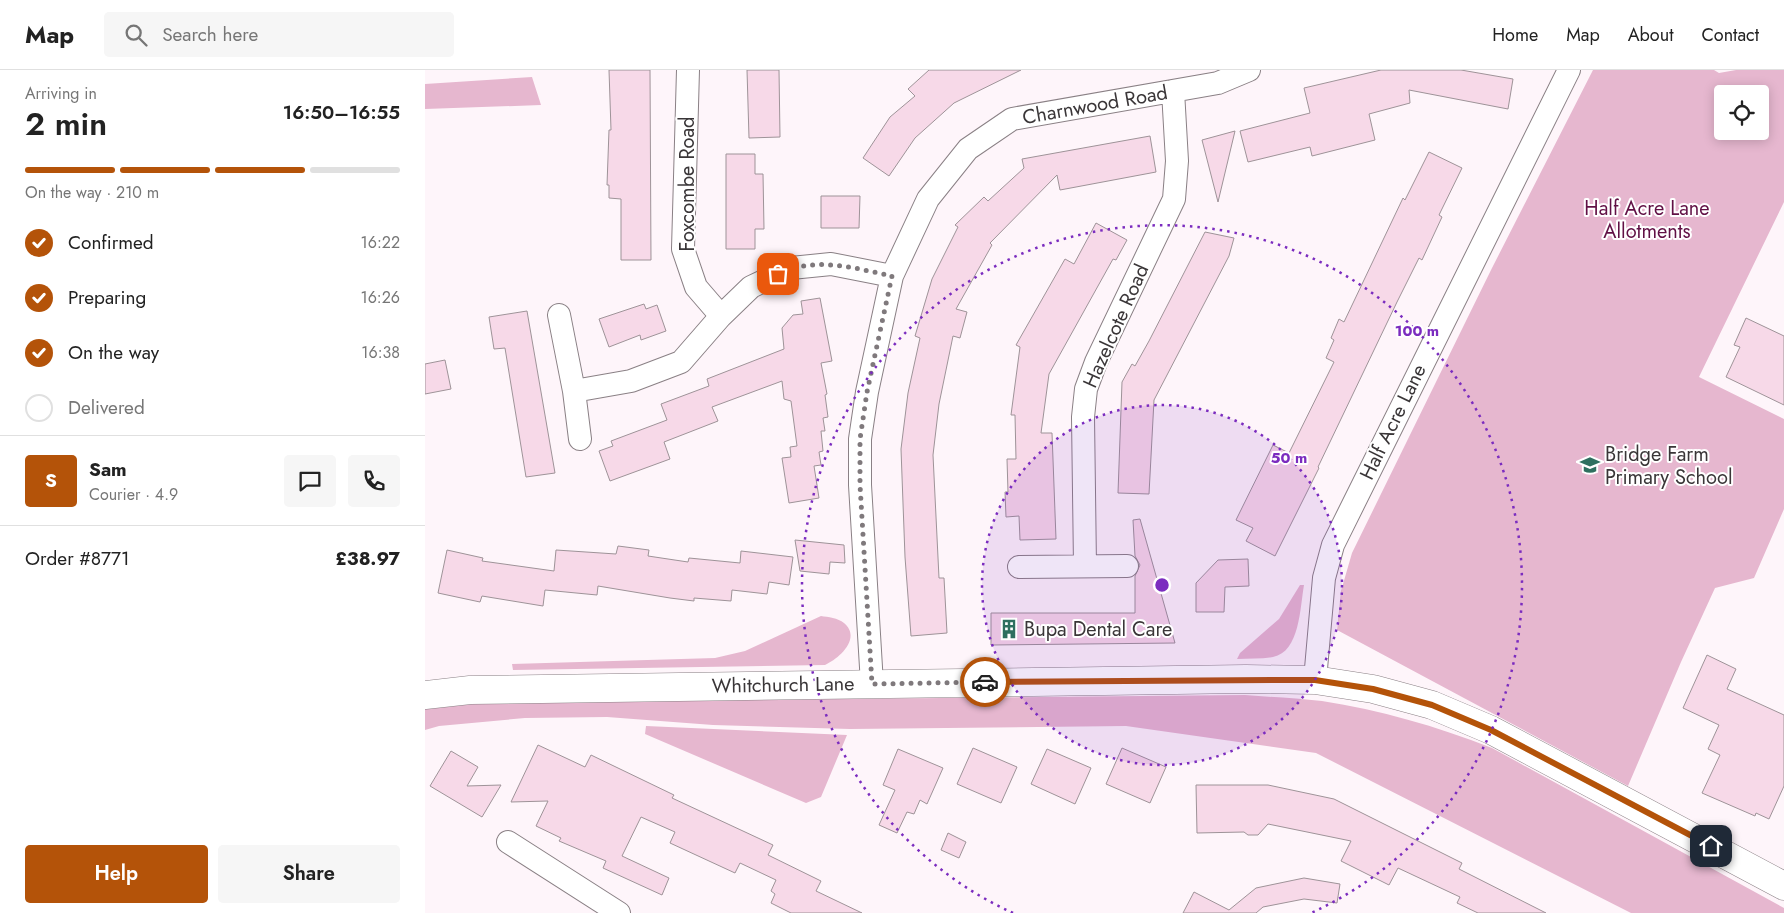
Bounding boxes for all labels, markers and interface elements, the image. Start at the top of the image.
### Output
search box [104,12,454,57]
text: Map [25,17,74,52]
icon: search [122,21,150,49]
text: Search here [162,21,258,48]
text: Home [1492,22,1538,48]
text: Map [1566,22,1600,48]
text: About [1628,22,1673,48]
text: Contact [1701,22,1759,48]
street label: Charnwood Road [1020,78,1170,132]
text: Arriving in [25,82,97,105]
map controls [1714,85,1769,140]
button: locate [1714,85,1769,140]
text: 16:50–16:55 [283,99,400,126]
text: 2 min [25,101,107,147]
street label: Foxcombe Road [673,116,702,252]
text: On the way · 210 m [25,181,159,204]
park label: Half Acre Lane Allotments [1584,194,1710,246]
icon: check [25,229,53,257]
text: Confirmed [68,229,154,256]
text: 16:22 [361,231,400,254]
pin [757,253,799,295]
icon: bag [764,260,792,288]
street label: Hazelcote Road [1076,260,1156,392]
icon: check [25,284,53,312]
text: Preparing [68,284,146,311]
text: 16:26 [360,286,400,309]
text: 100 m [1395,320,1439,342]
icon: check [25,339,53,367]
text: On the way [68,339,159,366]
text: 16:38 [361,341,400,364]
street label: Half Acre Lane [1353,359,1433,485]
text: Delivered [68,394,145,421]
place label: Bridge Farm Primary School [1605,440,1733,492]
text: 50 m [1271,447,1307,469]
school or university icon: Bridge Farm Primary School [1579,454,1601,476]
button: chat [284,455,336,507]
button: phone [348,455,400,507]
text: Sam [89,456,127,483]
text: S [45,467,57,494]
text: Courier · 4.9 [89,483,178,506]
text: Order #8771 [25,545,129,572]
text: £38.97 [335,545,400,572]
centre of rings [1153,576,1171,594]
place label: Bupa Dental Care [1024,615,1172,644]
building icon: Bupa Dental Care [998,618,1020,640]
courier [960,657,1010,707]
icon: car [971,668,999,696]
street label: Whitchurch Lane [711,669,855,701]
pin [1690,825,1732,867]
icon: home [1697,832,1725,860]
button: Help [25,845,208,903]
button: Share [218,845,400,903]

